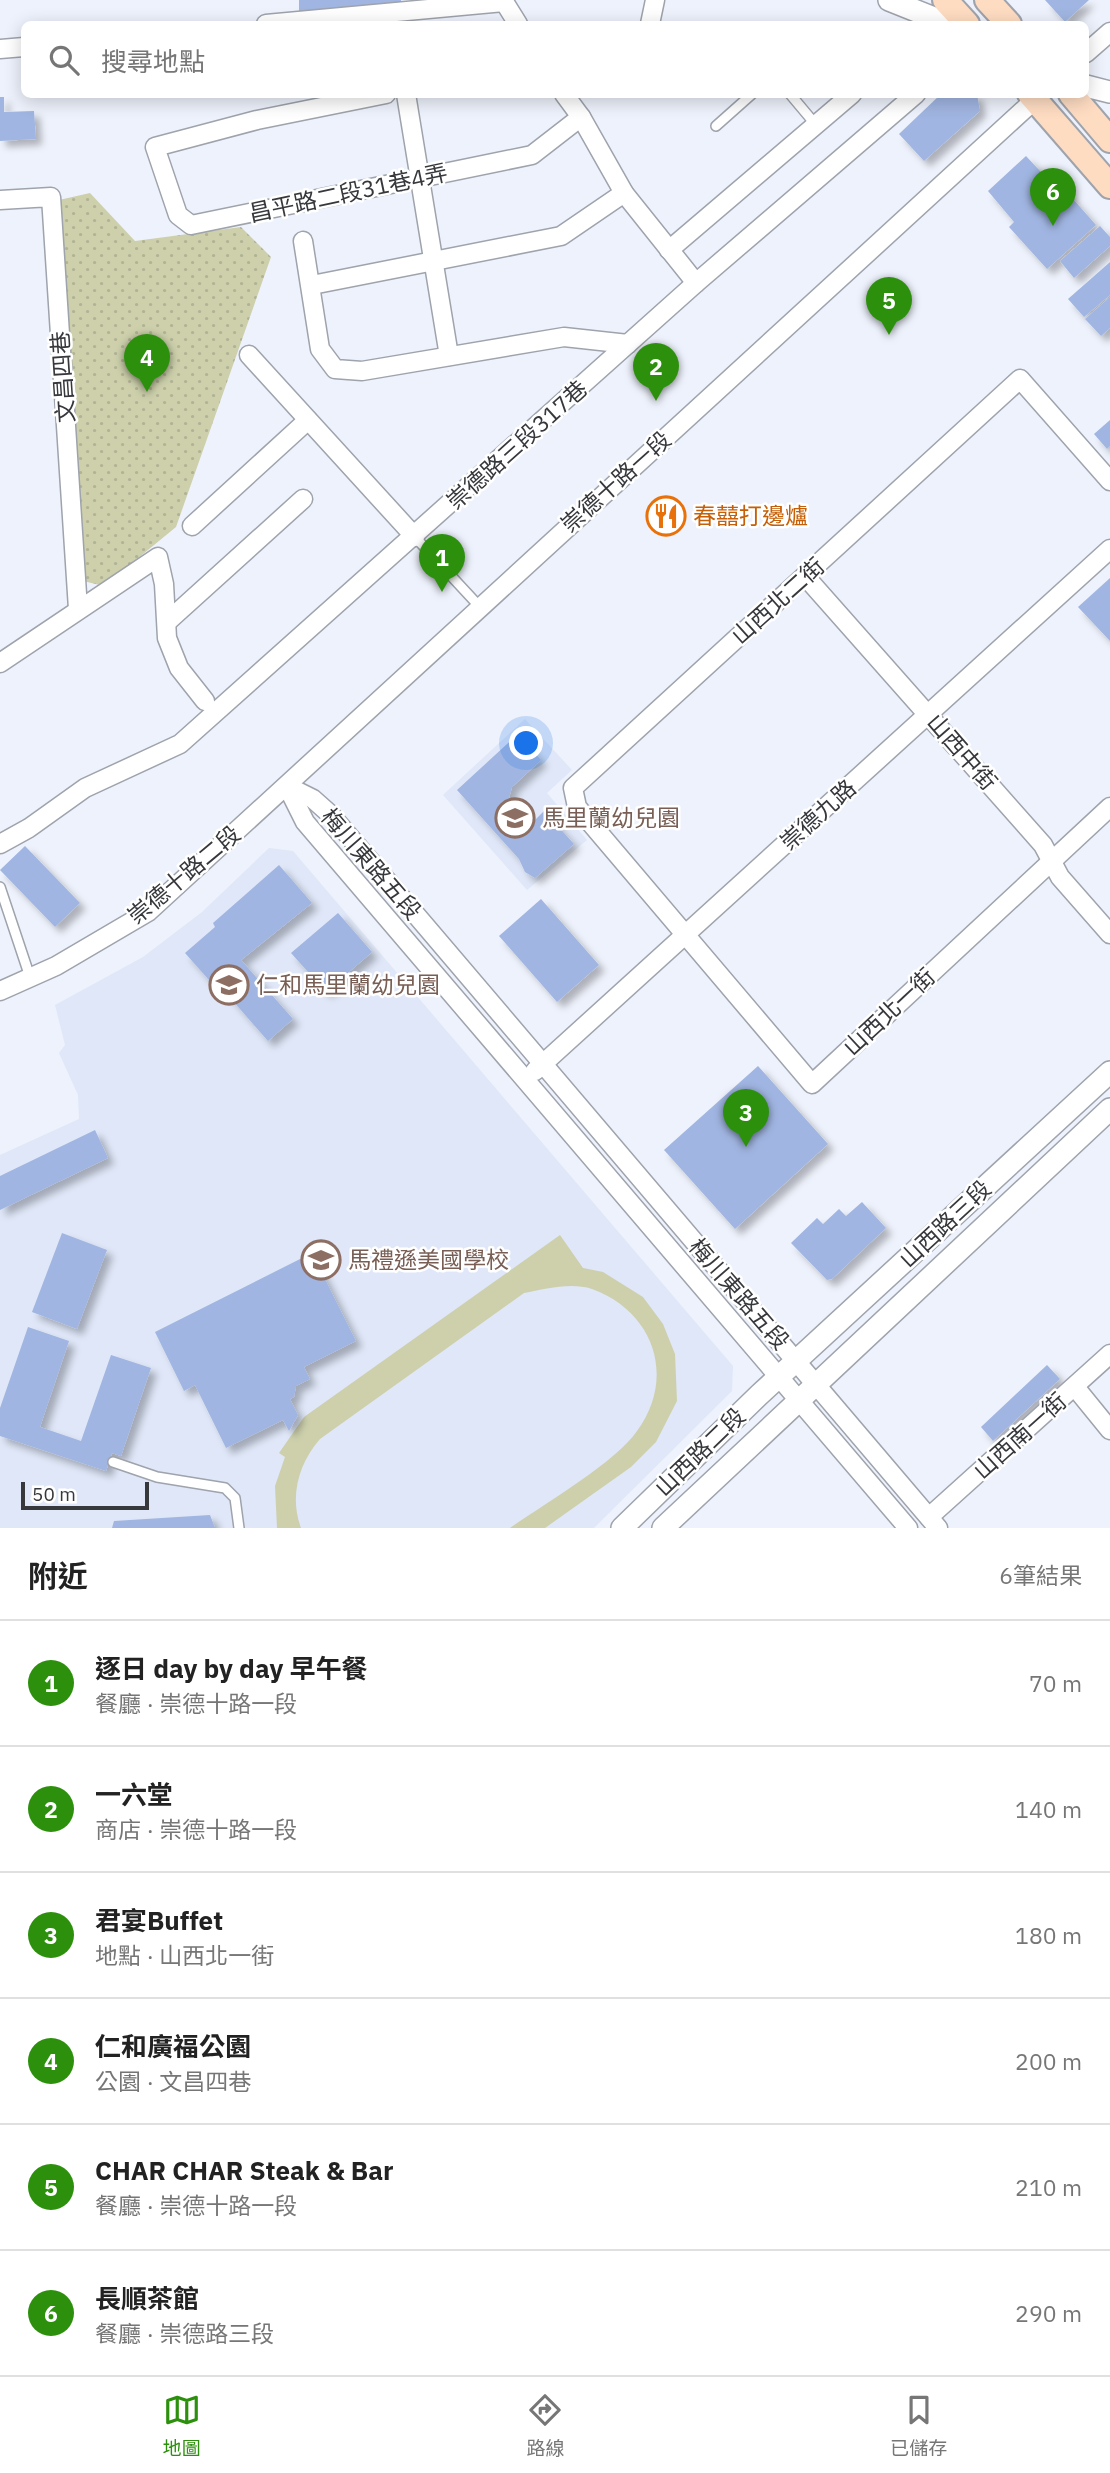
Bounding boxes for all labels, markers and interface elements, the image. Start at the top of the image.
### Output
search box [21,21,1089,98]
icon: search [45,41,83,79]
text: 搜尋地點 [101,44,205,78]
street label: 昌平路二段31巷4弄 [246,156,450,228]
pin: 6 [1030,168,1076,226]
pin: 5 [866,277,912,335]
street label: 文昌四巷 [44,330,80,424]
pin: 4 [124,334,170,392]
pin: 2 [633,343,679,401]
street label: 崇德路三段317巷 [440,373,593,515]
street label: 崇德十路一段 [554,424,677,539]
restaurant icon: 春囍打邊爐 [645,495,687,537]
place label: 春囍打邊爐 [693,500,808,530]
pin: 1 [419,534,465,592]
street label: 山西北二街 [725,551,830,650]
street label: 山西中街 [921,707,1004,796]
your location [509,726,543,760]
street label: 崇德九路 [773,772,862,856]
school or university icon: 馬里蘭幼兒園 [494,797,536,839]
street label: 梅川東路五段 [315,801,428,925]
place label: 馬里蘭幼兒園 [542,802,680,832]
street label: 崇德十路二段 [121,818,246,930]
street label: 山西北一街 [836,961,941,1061]
school or university icon: 仁和馬里蘭幼兒園 [208,964,250,1006]
place label: 仁和馬里蘭幼兒園 [256,969,440,999]
pin: 3 [723,1089,769,1147]
street label: 山西路三段 [892,1173,997,1273]
street label: 梅川東路五段 [683,1231,796,1355]
school or university icon: 馬禮遜美國學校 [300,1239,342,1281]
place label: 馬禮遜美國學校 [348,1244,509,1274]
street label: 山西南一街 [967,1386,1072,1485]
street label: 山西路二段 [648,1401,751,1502]
scale bar [21,1479,149,1511]
text: 50 m [32,1482,76,1506]
text: 附近 [28,1556,88,1595]
text: 6筆結果 [999,1560,1082,1590]
text: 逐日 day by day 早午餐 [95,1651,367,1685]
text: 1 [44,1668,58,1698]
text: 70 m [1029,1668,1082,1698]
text: 餐廳 · 崇德十路一段 [95,1688,297,1718]
text: 一六堂 [95,1777,173,1811]
text: 2 [44,1794,58,1824]
text: 140 m [1015,1794,1082,1824]
text: 商店 · 崇德十路一段 [95,1814,297,1844]
text: 君宴Buffet [95,1903,223,1937]
text: 3 [44,1920,58,1950]
text: 180 m [1015,1920,1082,1950]
text: 地點 · 山西北一街 [95,1940,274,1970]
text: 仁和廣福公園 [95,2029,251,2063]
text: 4 [44,2046,58,2076]
text: 200 m [1015,2046,1082,2076]
text: 公園 · 文昌四巷 [95,2066,251,2096]
text: CHAR CHAR Steak & Bar [95,2153,393,2187]
text: 5 [44,2172,58,2202]
text: 210 m [1015,2172,1082,2202]
text: 餐廳 · 崇德十路一段 [95,2190,297,2220]
text: 長順茶館 [95,2281,199,2315]
text: 6 [44,2298,58,2328]
text: 290 m [1015,2298,1082,2328]
text: 餐廳 · 崇德路三段 [95,2318,274,2348]
tab: 地圖 [163,2391,201,2460]
tab: 路線 [526,2391,564,2460]
tab: 已儲存 [890,2391,947,2460]

